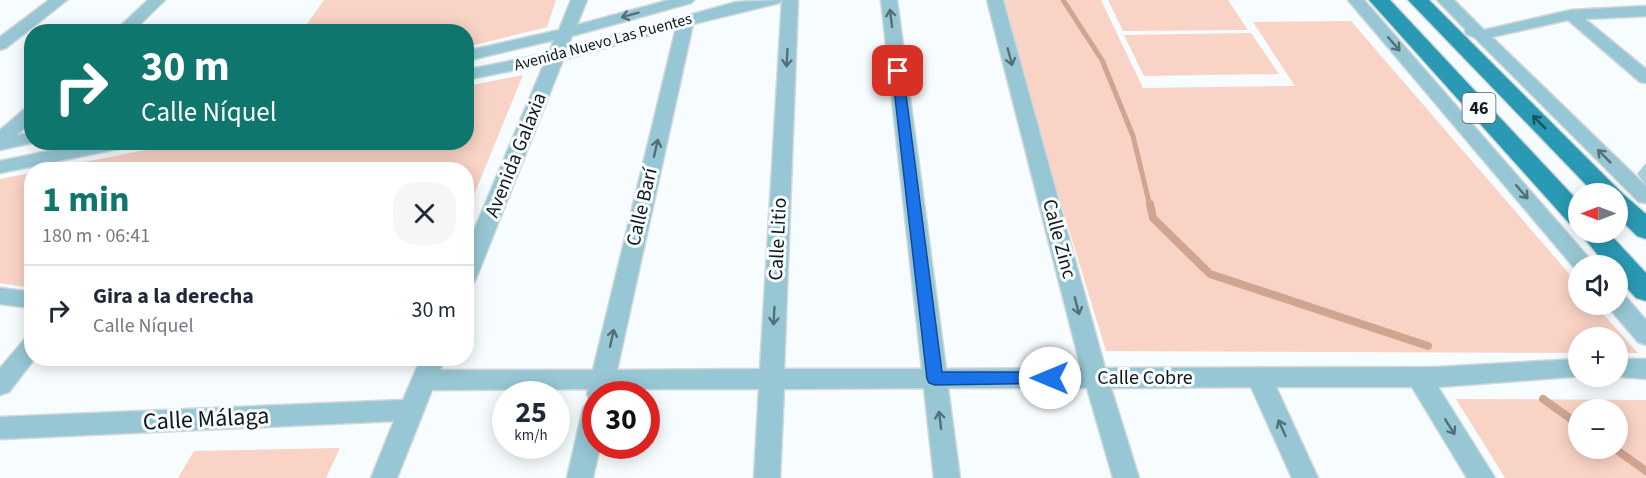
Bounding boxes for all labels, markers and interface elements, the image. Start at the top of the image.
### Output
street label: Avenida Nuevo Las Puentes [512,8,695,76]
one-way arrow [885,8,896,28]
one-way arrow [621,10,640,22]
one-way arrow [1387,36,1401,51]
text: 30 m [141,37,230,97]
pin [872,45,923,96]
one-way arrow [1005,47,1016,66]
icon: right [42,48,120,126]
one-way arrow [781,48,792,68]
icon: arrive [881,54,914,87]
street label: Avenida Galaxia [478,88,554,222]
text: Calle Níquel [141,93,277,132]
road number: 46 [1462,93,1496,123]
one-way arrow [1532,115,1547,130]
one-way arrow [651,138,663,157]
one-way arrow [1597,148,1612,163]
street label: Calle Barí [619,164,665,249]
text: 1 min [42,174,130,225]
button: close [393,182,456,245]
north arrow [1568,183,1628,243]
map controls [1568,183,1628,459]
one-way arrow [1515,184,1529,199]
street label: Calle Zinc [1035,196,1083,282]
street label: Calle Litio [762,197,794,281]
text: 180 m · 06:41 [42,222,150,250]
button: sound [1568,255,1628,315]
text: Gira a la derecha [93,280,254,312]
icon: right [42,294,75,327]
text: 30 m [411,294,456,326]
one-way arrow [1072,296,1083,315]
one-way arrow [768,306,779,326]
text: Calle Níquel [93,312,193,340]
button: + [1568,327,1628,387]
one-way arrow [606,328,618,347]
position arrow [1018,346,1082,410]
street label: Calle Cobre [1097,364,1193,392]
speed limit sign: 30 [582,381,660,459]
text: 25 [515,391,547,434]
street label: Calle Málaga [142,398,270,440]
button: − [1568,399,1628,459]
one-way arrow [934,411,945,430]
one-way arrow [1445,418,1457,435]
one-way arrow [1276,419,1287,437]
text: km/h [514,425,548,446]

